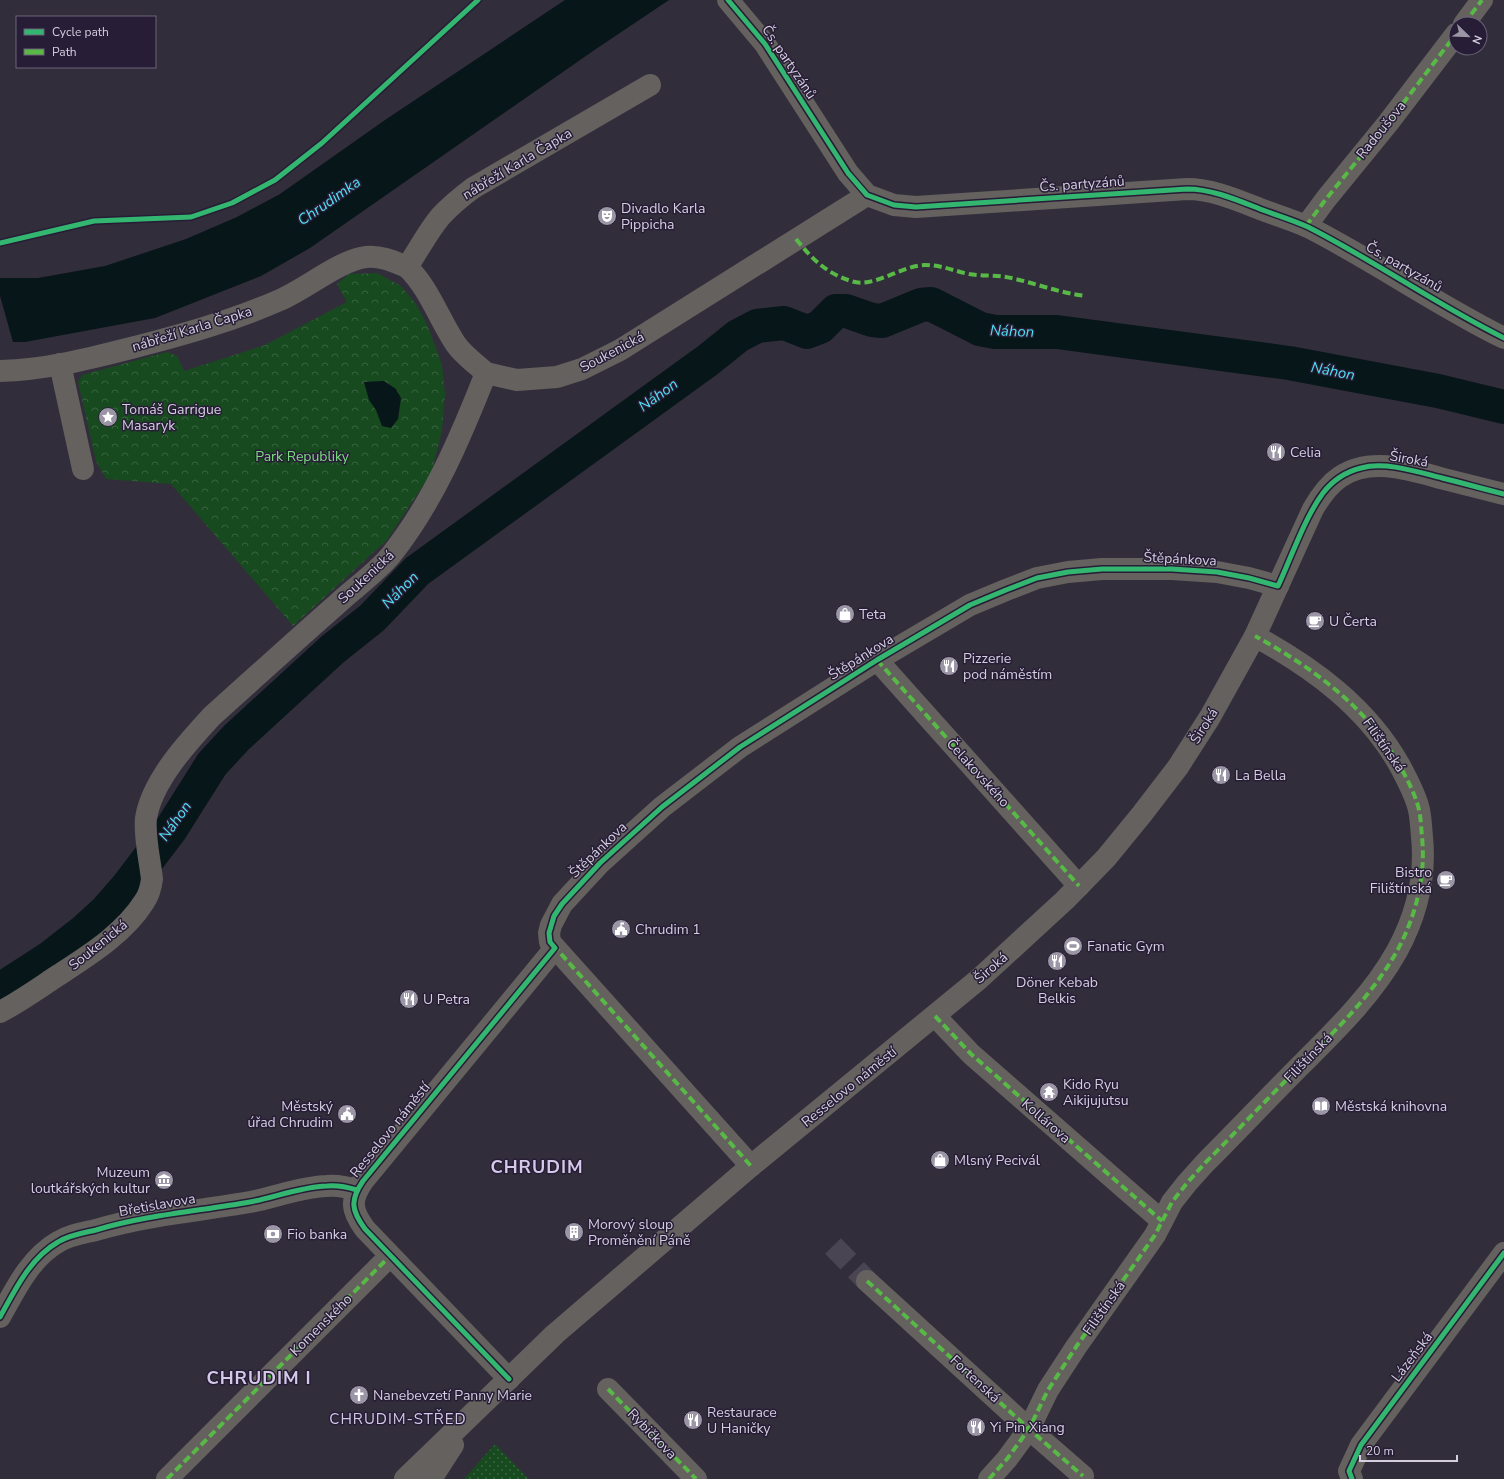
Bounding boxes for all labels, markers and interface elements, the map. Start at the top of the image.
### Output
legend [16,16,156,68]
north arrow [1448,16,1488,56]
street label: Čs. partyzánů [757,21,821,103]
text: Cycle path [52,24,109,40]
text: N [1468,33,1485,46]
text: Path [52,44,77,60]
street label: Radoušova [1352,97,1410,163]
street label: nábřeží Karla Čapka [459,124,575,204]
water label: Chrudimka [293,172,365,230]
street label: Čs. partyzánů [1039,172,1125,196]
place label: Divadlo Karla Pippicha [621,199,706,234]
theatre icon: Divadlo Karla Pippicha [596,205,618,227]
street label: Čs. partyzánů [1362,237,1446,297]
street label: nábřeží Karla Čapka [130,302,254,356]
water label: Náhon [989,320,1035,342]
street label: Soukenická [576,327,648,377]
water label: Náhon [1309,357,1357,385]
water label: Náhon [634,374,682,416]
place label: Tomáš Garrigue Masaryk [122,400,221,435]
place icon: Tomáš Garrigue Masaryk [97,406,119,428]
restaurant icon: Celia [1265,441,1287,463]
place label: Celia [1290,443,1321,462]
street label: Široká [1388,446,1430,472]
park label: Park Republiky [255,447,350,466]
street label: Soukenická [334,546,398,608]
street label: Štěpánkova [1143,548,1217,570]
water label: Náhon [377,567,423,613]
shop icon: Teta [834,603,856,625]
place label: Teta [859,605,886,624]
cafe icon: U Čerta [1304,610,1326,632]
place label: U Čerta [1329,612,1377,631]
street label: Štěpánkova [825,629,897,685]
place label: Pizzerie pod náměstím [963,649,1052,684]
restaurant icon: Pizzerie pod náměstím [938,655,960,677]
street label: Široká [1186,704,1222,748]
street label: Filištínská [1358,714,1410,776]
street label: Čelakovského [942,735,1014,812]
restaurant icon: La Bella [1210,764,1232,786]
place label: La Bella [1235,766,1286,785]
water label: Náhon [154,797,196,845]
street label: Štěpánkova [565,818,631,882]
place label: Bistro Filištínská [1370,863,1432,898]
cafe icon: Bistro Filištínská [1435,869,1457,891]
street label: Soukenická [65,915,131,975]
public building icon: Chrudim 1 [610,918,632,940]
place label: Chrudim 1 [635,920,701,939]
sports icon: Fanatic Gym [1062,935,1084,957]
place label: Fanatic Gym [1087,937,1165,956]
street label: Široká [970,948,1012,988]
restaurant icon: Döner Kebab Belkis [1046,950,1068,972]
place label: Döner Kebab Belkis [1016,973,1098,1008]
restaurant icon: U Petra [398,988,420,1010]
place label: U Petra [423,990,470,1009]
street label: Filištínská [1280,1029,1336,1087]
street label: Resselovo náměstí [797,1042,901,1131]
place label: Kido Ryu Aikijujutsu [1063,1075,1129,1110]
street label: Resselovo náměstí [346,1078,435,1182]
temple icon: Kido Ryu Aikijujutsu [1038,1081,1060,1103]
street label: Kollárova [1017,1094,1075,1148]
library icon: Městská knihovna [1310,1095,1332,1117]
place label: Městský úřad Chrudim [247,1097,334,1132]
place label: Městská knihovna [1335,1097,1447,1116]
public building icon: Městský úřad Chrudim [336,1103,358,1125]
shop icon: Mlsný Pecivál [929,1149,951,1171]
place label: Mlsný Pecivál [954,1151,1041,1170]
district label: CHRUDIM [490,1155,584,1179]
place label: Muzeum loutkářských kultur [31,1163,150,1198]
museum icon: Muzeum loutkářských kultur [153,1169,175,1191]
street label: Břetislavova [117,1189,197,1221]
place label: Morový sloup Proměnění Páně [588,1215,690,1250]
building icon: Morový sloup Proměnění Páně [563,1221,585,1243]
bank icon: Fio banka [262,1223,284,1245]
place label: Fio banka [287,1225,347,1244]
street label: Filištínská [1078,1277,1130,1339]
street label: Komenského [286,1290,356,1360]
street label: Lázeňská [1387,1328,1437,1386]
street label: Fortenská [946,1351,1004,1407]
district label: CHRUDIM I [206,1366,312,1390]
church icon: Nanebevzetí Panny Marie [348,1384,370,1406]
place label: Nanebevzetí Panny Marie [373,1386,532,1405]
place label: Restaurace U Haničky [707,1403,777,1438]
street label: Rybičkova [623,1405,681,1463]
district label: CHRUDIM-STŘED [329,1409,467,1429]
restaurant icon: Restaurace U Haničky [682,1409,704,1431]
restaurant icon: Yi Pin Xiang [965,1416,987,1438]
place label: Yi Pin Xiang [989,1418,1065,1437]
scale bar [1360,1437,1457,1463]
text: 20 m [1366,1443,1394,1459]

